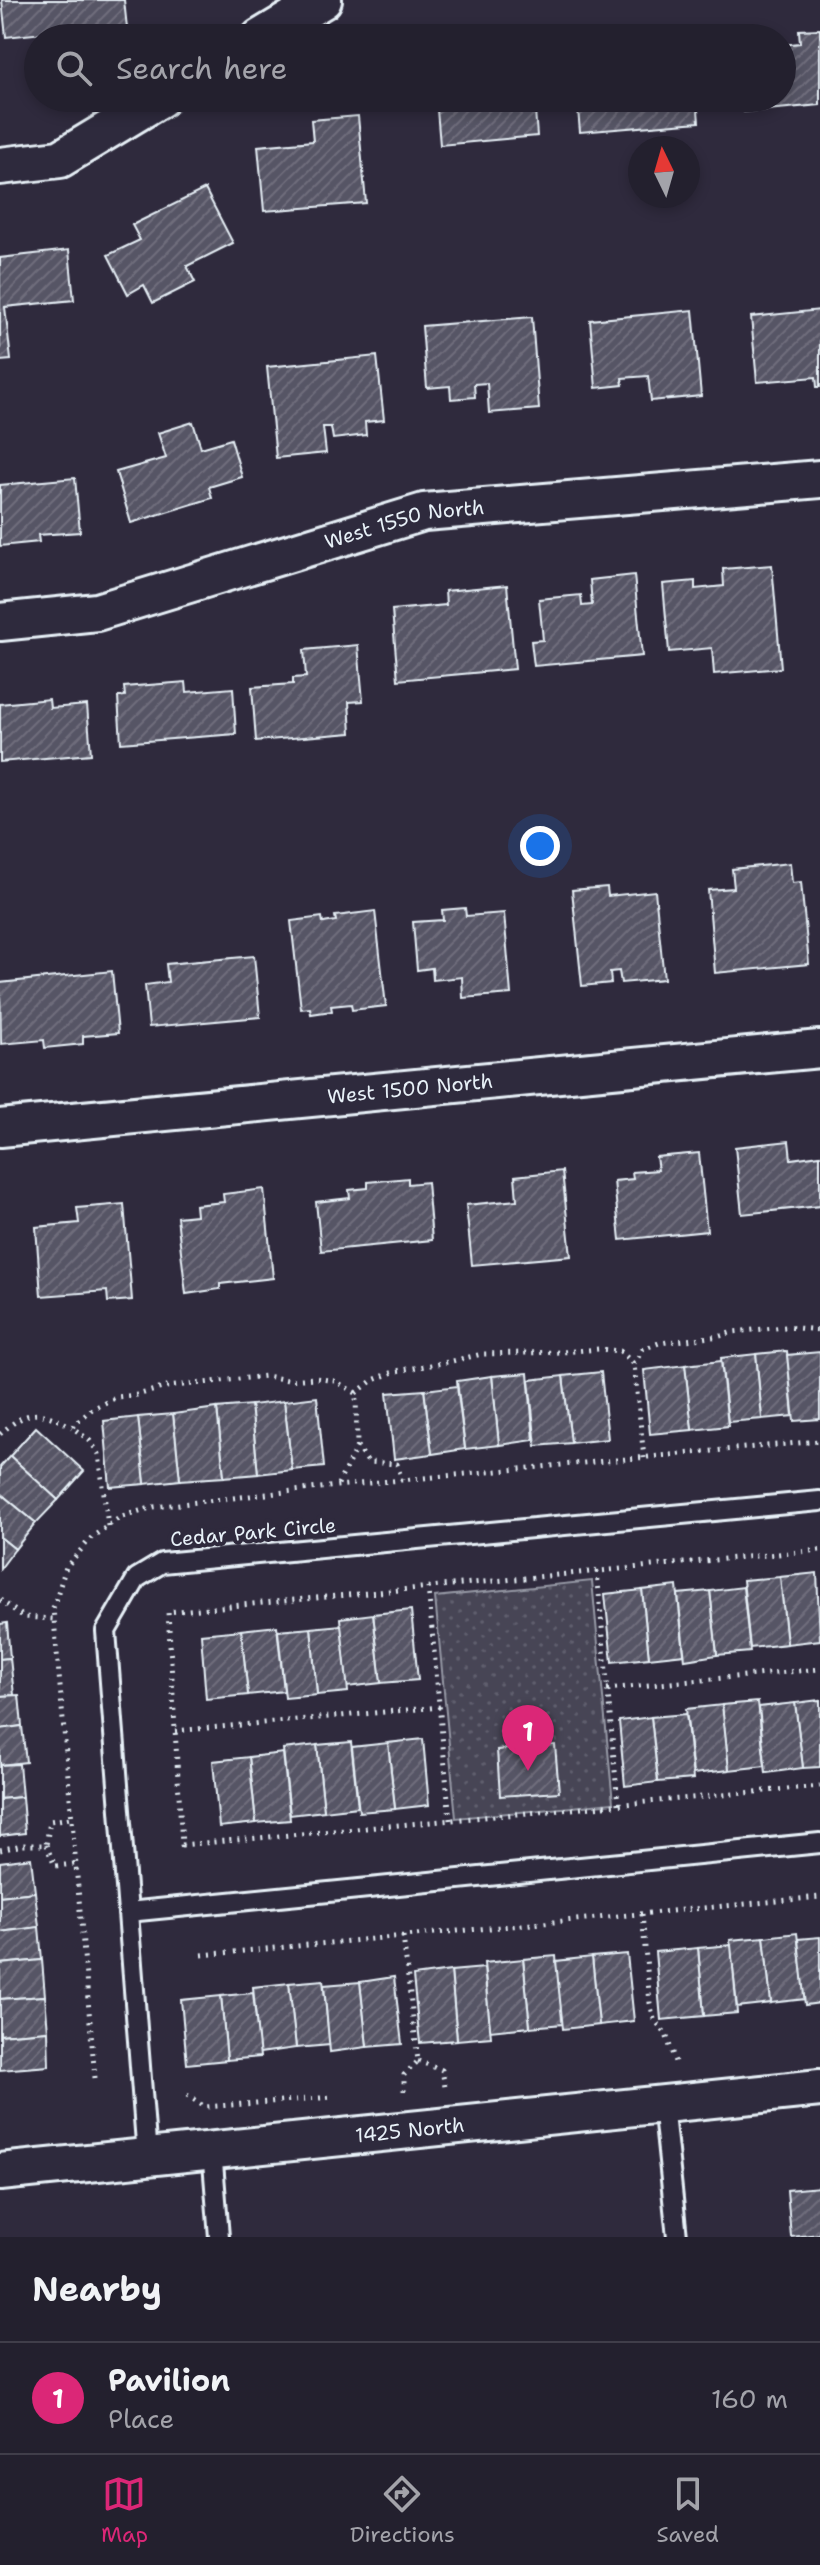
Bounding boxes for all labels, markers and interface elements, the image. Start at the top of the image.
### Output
search box [24,24,796,112]
icon: search [52,46,96,90]
text: Search here [116,48,287,89]
north arrow [628,136,700,208]
street label: West 1550 North [321,494,485,555]
your location [520,826,560,866]
street label: West 1500 North [326,1068,494,1109]
street label: Cedar Park Circle [169,1512,337,1552]
pin: 1 [502,1705,554,1771]
street label: 1425 North [354,2112,466,2149]
text: Nearby [32,2266,162,2312]
text: Pavilion [108,2360,230,2401]
text: 1 [52,2381,64,2416]
text: 160 m [711,2381,788,2416]
text: Place [108,2401,174,2436]
tab: Map [101,2472,148,2549]
tab: Directions [350,2472,455,2549]
tab: Saved [657,2472,719,2549]

